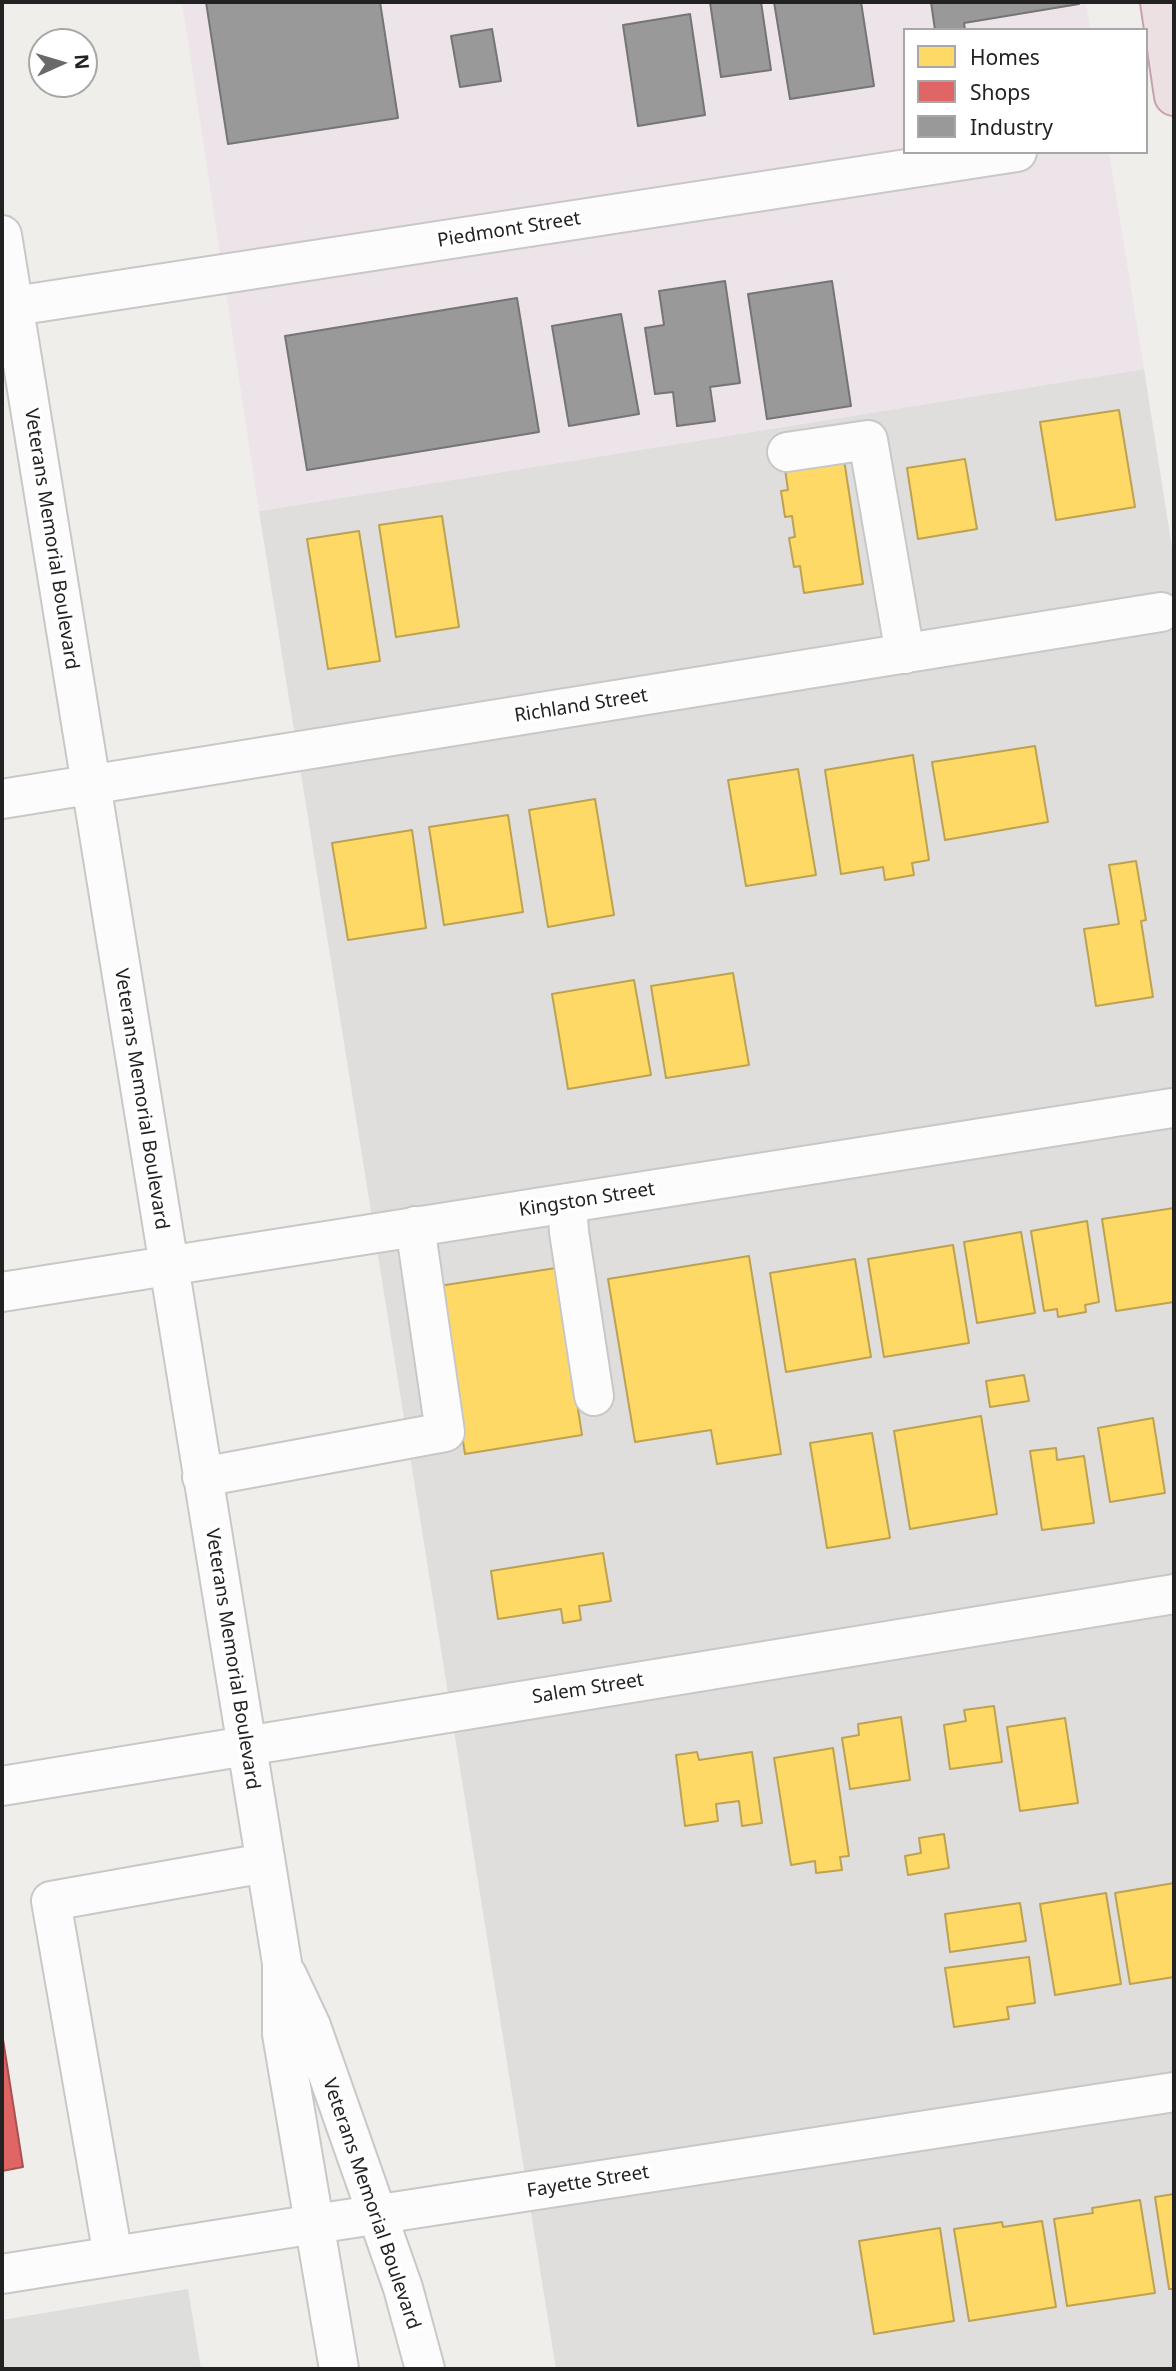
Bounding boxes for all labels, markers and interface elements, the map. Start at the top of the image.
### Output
north arrow [28,28,98,98]
legend [903,28,1148,154]
text: Homes [970,43,1040,71]
text: N [68,53,95,70]
text: Shops [970,78,1030,106]
text: Industry [970,113,1053,141]
street label: Piedmont Street [436,207,582,253]
street label: Veterans Memorial Boulevard [19,407,83,671]
street label: Richland Street [513,684,649,728]
street label: Veterans Memorial Boulevard [109,967,173,1231]
street label: Kingston Street [517,1178,657,1222]
street label: Veterans Memorial Boulevard [200,1527,264,1791]
street label: Salem Street [531,1669,645,1709]
street label: Veterans Memorial Boulevard [317,2075,425,2333]
street label: Fayette Street [525,2161,651,2203]

